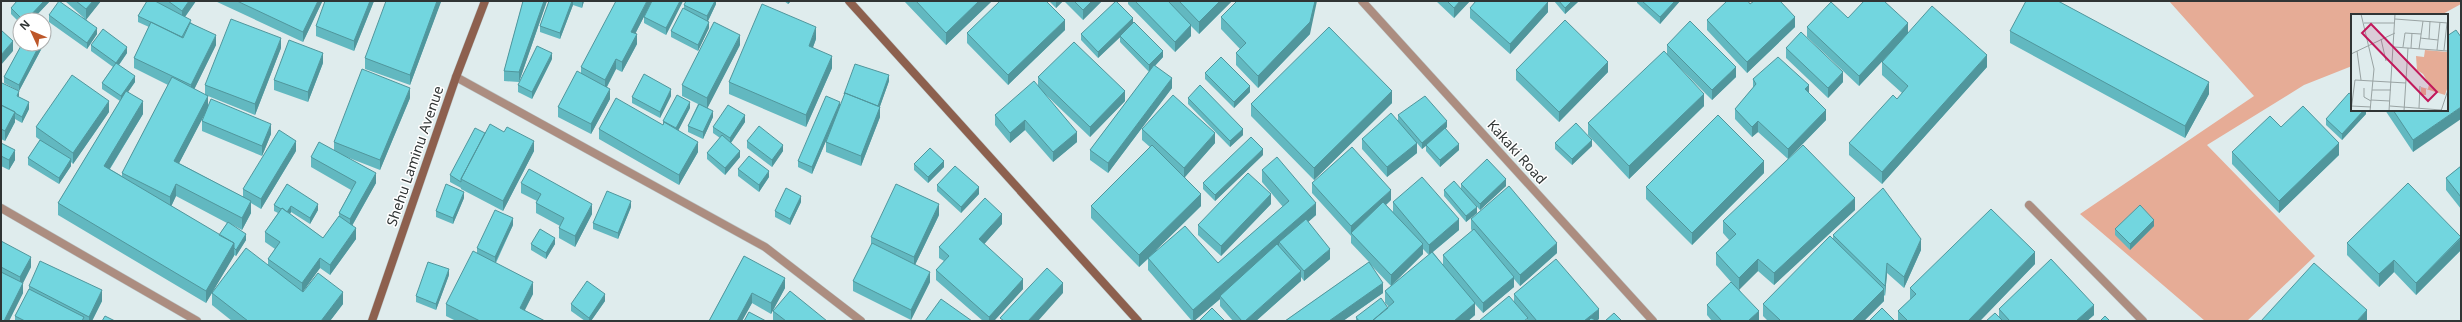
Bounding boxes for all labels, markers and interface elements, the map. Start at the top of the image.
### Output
north arrow [12,12,52,52]
inset map [2351,14,2448,111]
text: N [16,16,33,33]
street label: Shehu Laminu Avenue [382,83,447,229]
street label: Kakaki Road [1483,115,1551,188]

